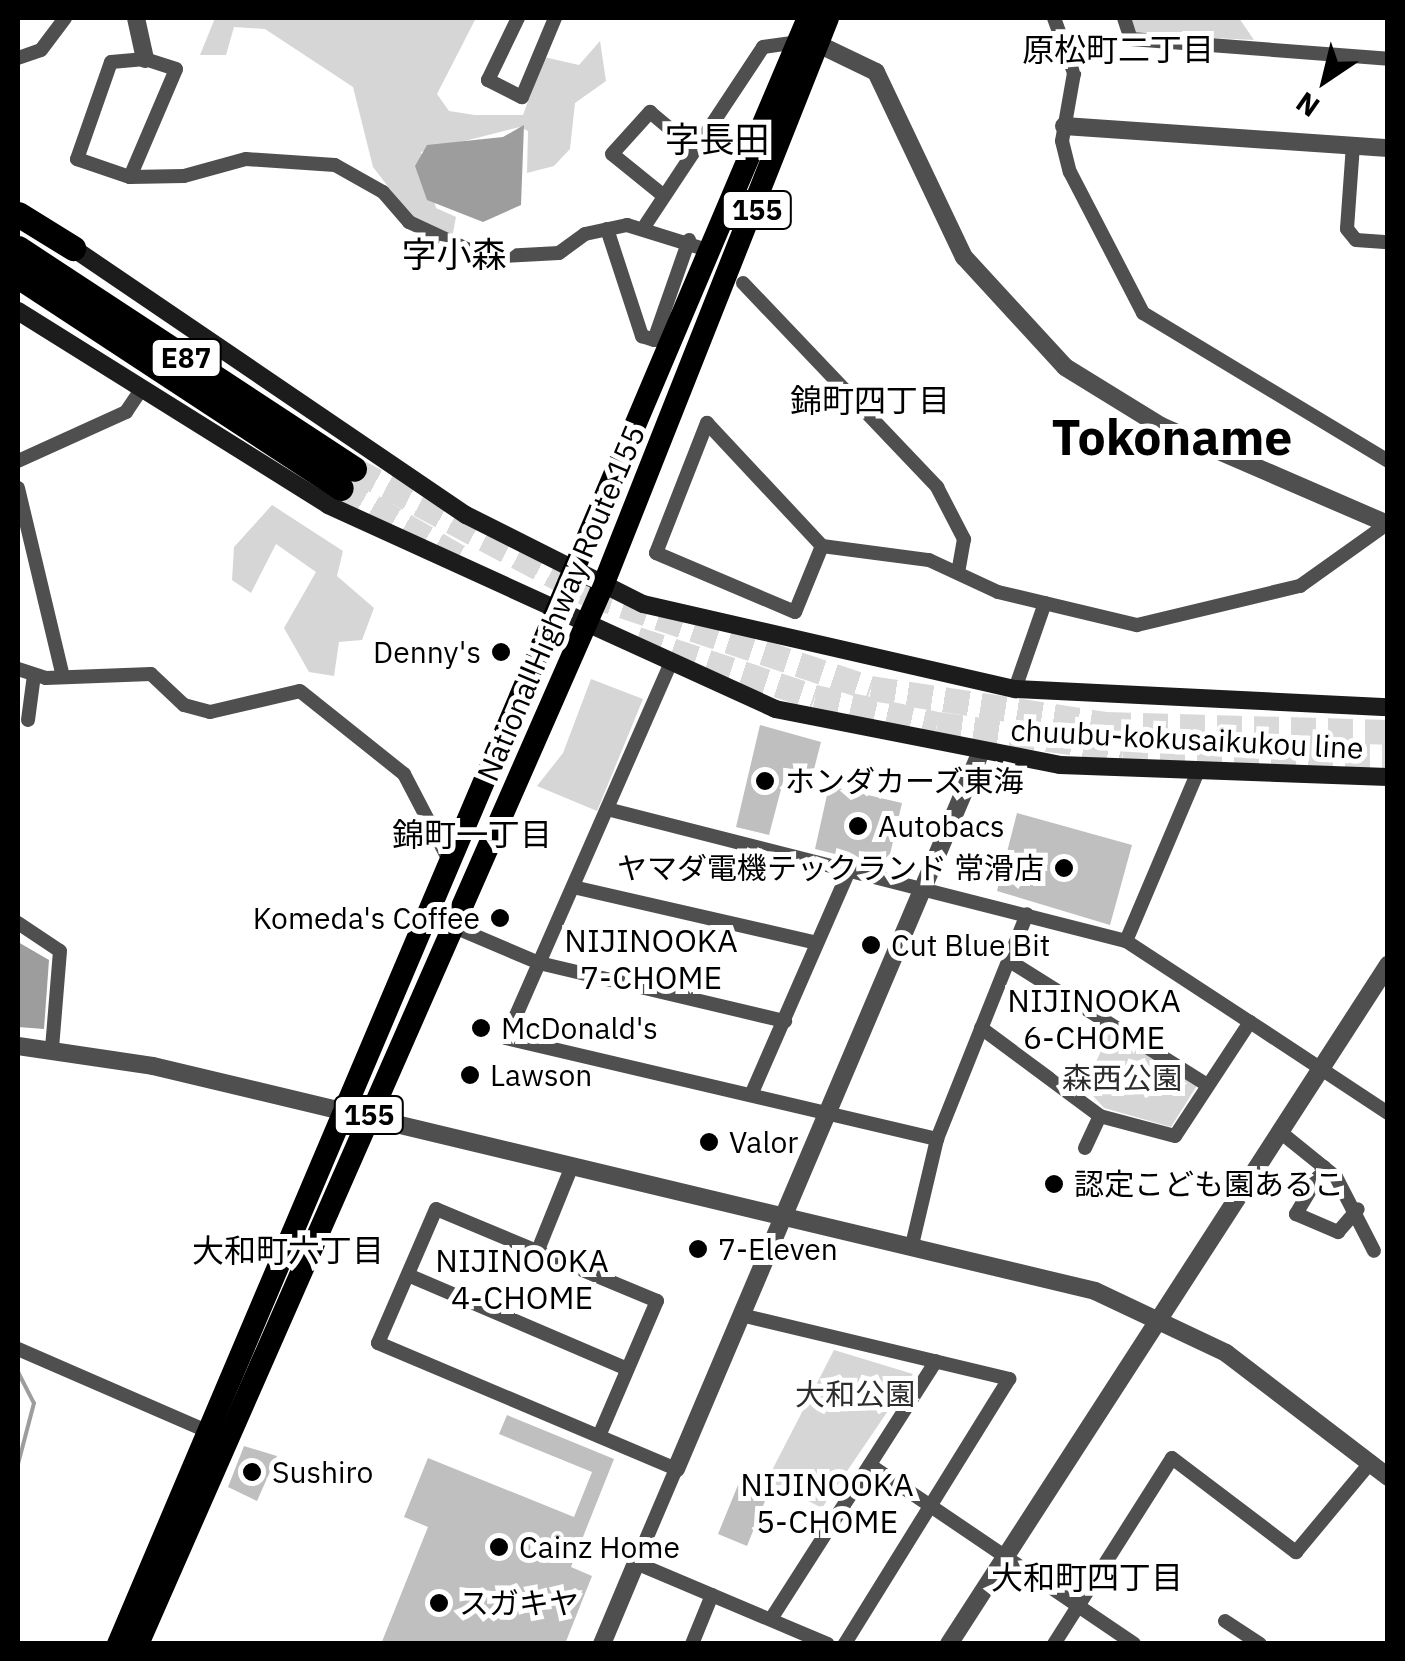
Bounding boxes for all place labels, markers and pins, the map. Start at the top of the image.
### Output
place label: Denny's [373,634,481,670]
marker: Denny's [490,641,512,663]
place label: ホンダカーズ東海 [785,763,1025,799]
marker: ホンダカーズ東海 [754,770,776,792]
place label: Autobacs [878,808,1005,844]
marker: Autobacs [847,815,869,837]
place label: ヤマダ電機テックランド 常滑店 [617,850,1044,886]
marker: ヤマダ電機テックランド 常滑店 [1053,857,1075,879]
place label: Komeda's Coffee [253,900,480,936]
marker: Komeda's Coffee [489,907,511,929]
place label: Cut Blue Bit [891,927,1050,963]
marker: Cut Blue Bit [860,934,882,956]
place label: McDonald's [501,1010,658,1046]
marker: McDonald's [470,1017,492,1039]
place label: Lawson [490,1057,592,1093]
marker: Lawson [459,1064,481,1086]
place label: Valor [729,1124,798,1160]
marker: Valor [698,1131,720,1153]
place label: 認定こども園あるこ [1074,1166,1344,1202]
marker: 認定こども園あるこ [1043,1173,1065,1195]
place label: 7-Eleven [718,1231,838,1267]
marker: 7-Eleven [687,1238,709,1260]
place label: Sushiro [272,1454,373,1490]
marker: Sushiro [241,1461,263,1483]
place label: Cainz Home [519,1529,680,1565]
marker: Cainz Home [488,1536,510,1558]
place label: スガキヤ [459,1585,579,1621]
marker: スガキヤ [428,1592,450,1614]

